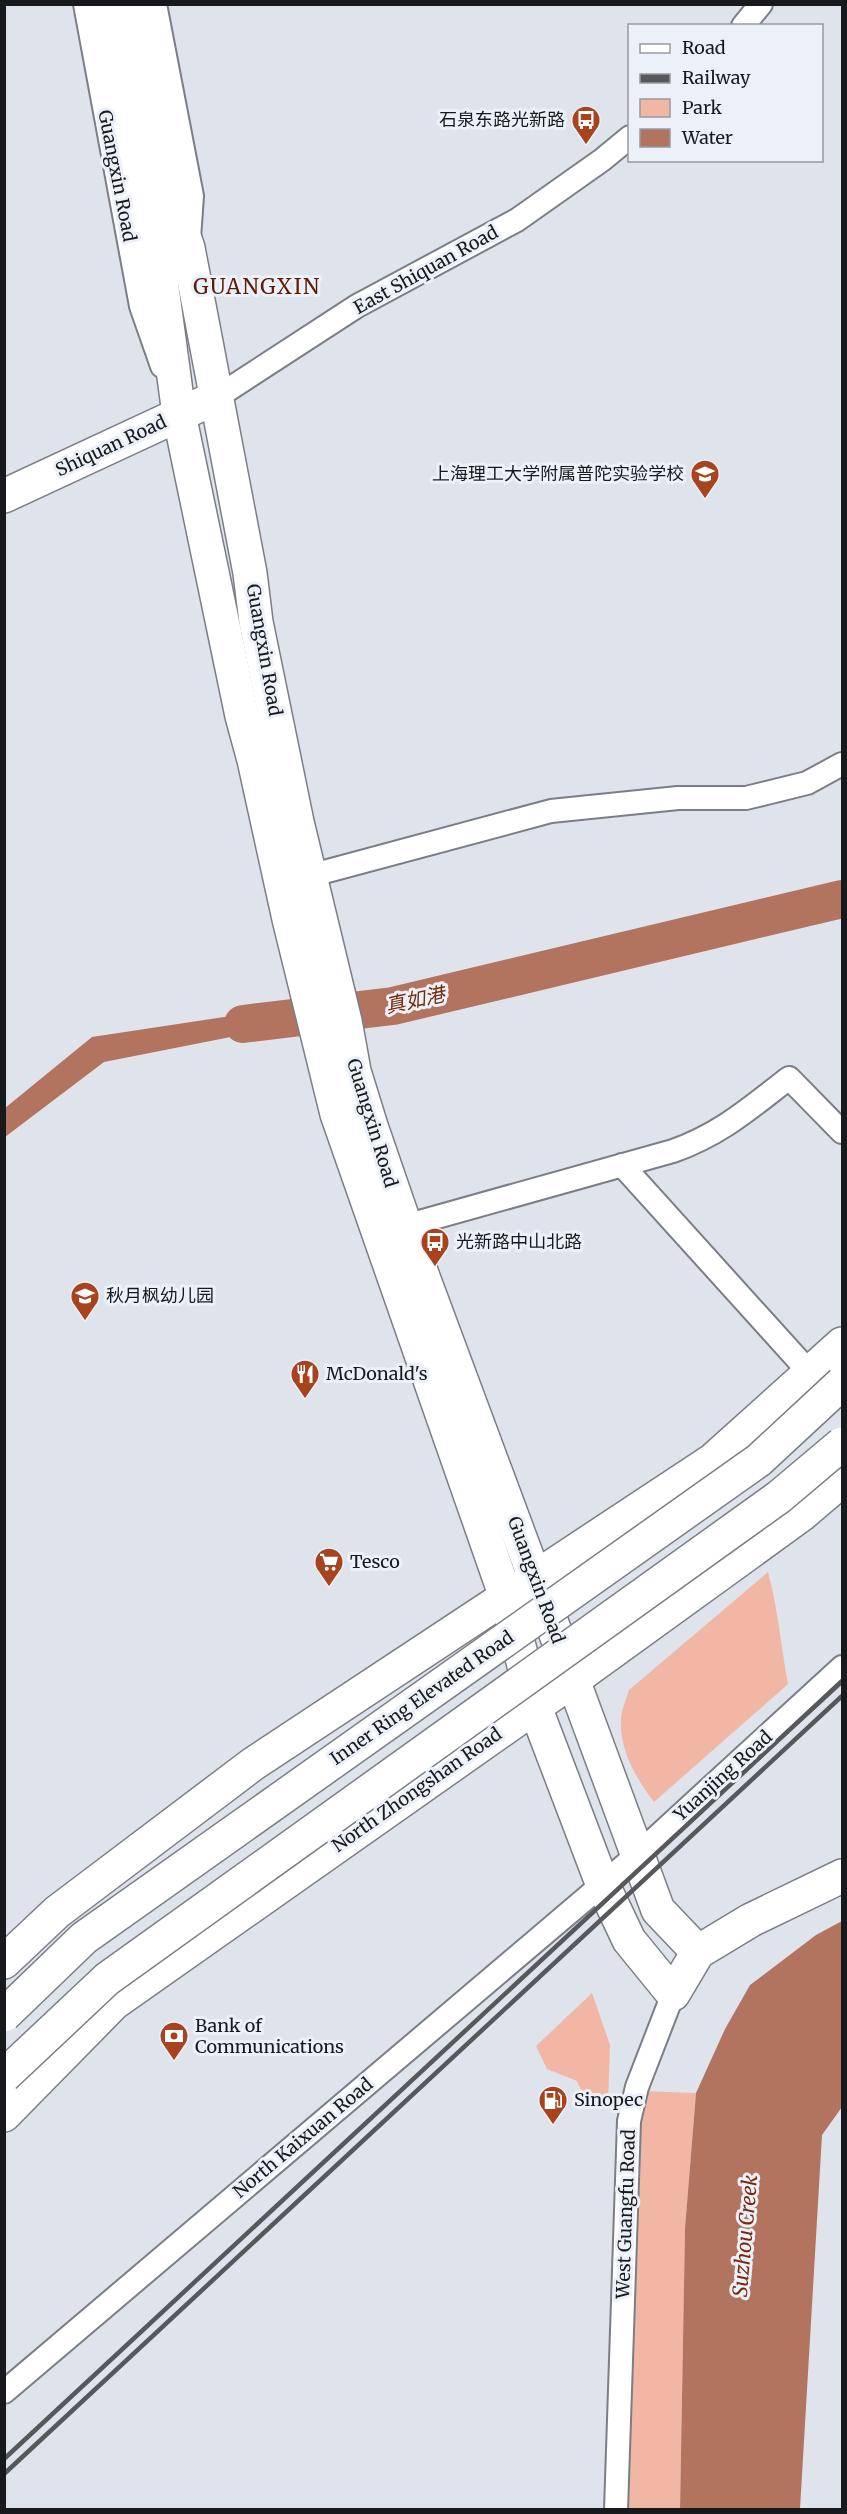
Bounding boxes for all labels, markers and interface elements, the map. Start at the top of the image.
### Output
legend [628,24,823,162]
text: Road [682,36,726,59]
text: Railway [682,66,751,89]
text: Park [682,96,723,119]
bus stop icon: 石泉东路光新路 [570,104,602,146]
street label: Guangxin Road [93,108,142,244]
place label: 石泉东路光新路 [439,108,565,131]
text: Water [681,126,733,149]
street label: East Shiquan Road [350,220,502,319]
district label: GUANGXIN [193,273,321,300]
street label: Shiquan Road [52,410,170,481]
school or university icon: 上海理工大学附属普陀实验学校 [689,458,721,500]
place label: 上海理工大学附属普陀实验学校 [432,462,684,485]
street label: Guangxin Road [242,582,287,718]
water label: 真如港 [383,980,450,1018]
street label: Guangxin Road [342,1056,403,1190]
bus stop icon: 光新路中山北路 [419,1226,451,1268]
place label: 光新路中山北路 [456,1230,582,1253]
school or university icon: 秋月枫幼儿园 [69,1280,101,1322]
place label: 秋月枫幼儿园 [106,1284,214,1307]
restaurant icon: McDonald's [289,1358,321,1400]
place label: McDonald's [326,1362,428,1385]
street label: Guangxin Road [503,1513,570,1647]
supermarket icon: Tesco [313,1546,345,1588]
place label: Tesco [350,1550,400,1573]
street label: Inner Ring Elevated Road [326,1625,518,1770]
street label: North Zhongshan Road [327,1722,506,1857]
street label: Yuanjing Road [668,1725,777,1827]
place label: Bank of Communications [195,2014,344,2058]
bank icon: Bank of Communications [158,2020,190,2062]
street label: North Kaixuan Road [228,2072,377,2203]
fuel station icon: Sinopec [537,2084,569,2126]
place label: Sinopec [574,2088,643,2111]
street label: West Guangfu Road [611,2129,640,2300]
water label: Suzhou Creek [727,2174,762,2298]

